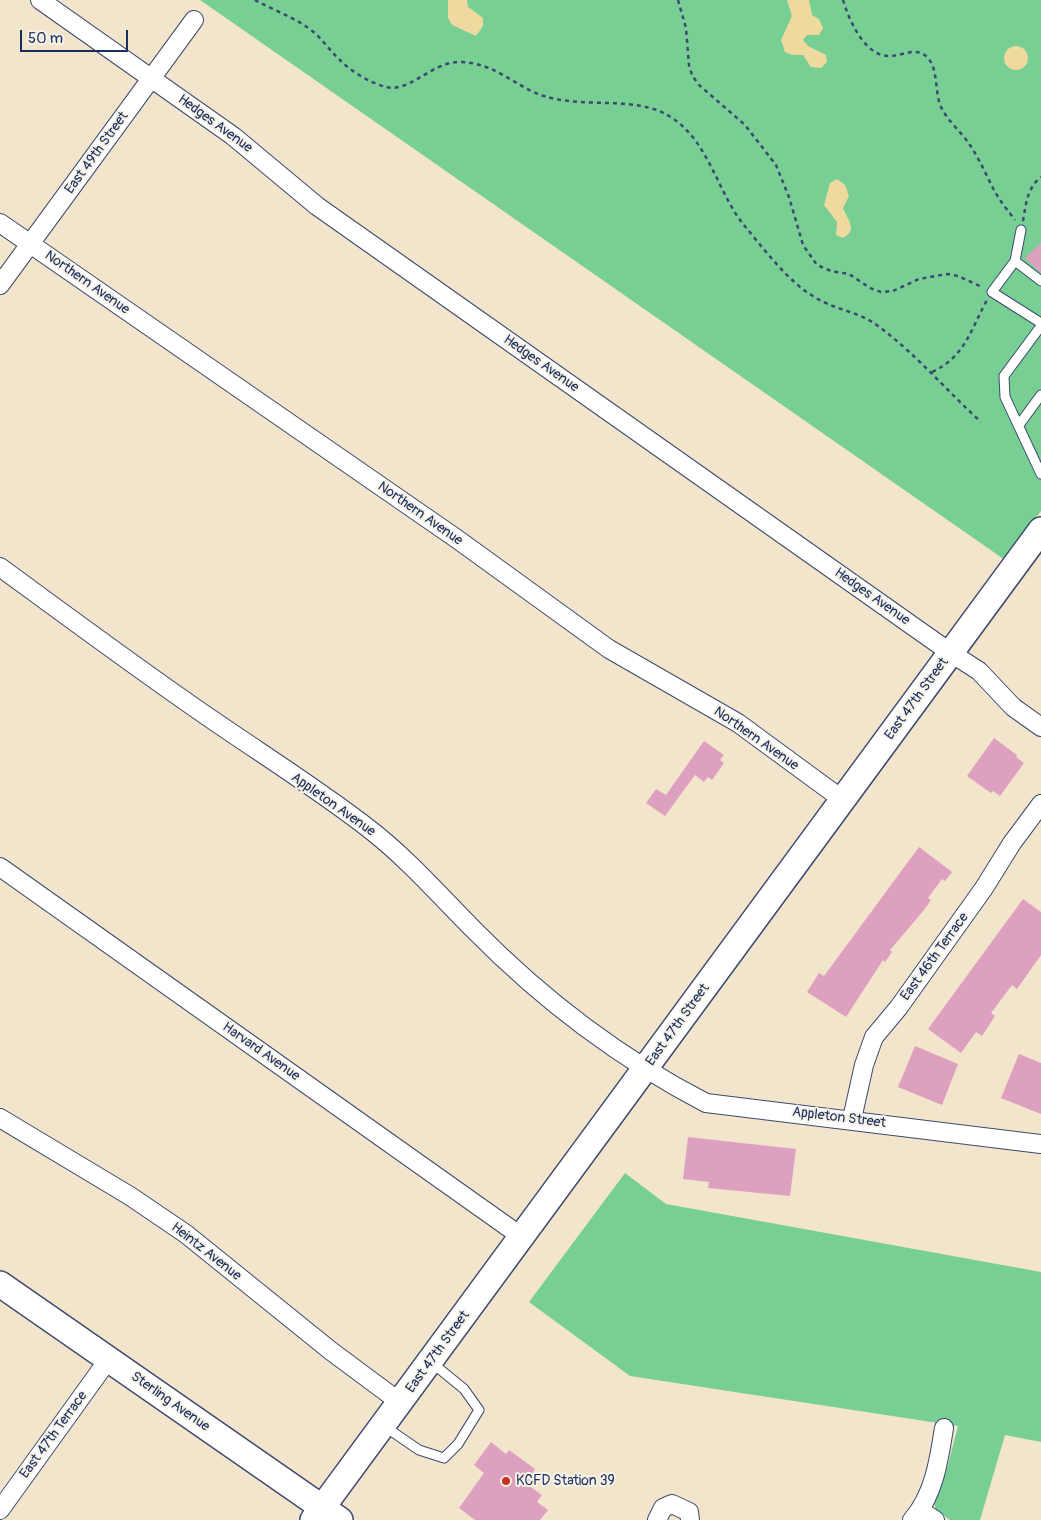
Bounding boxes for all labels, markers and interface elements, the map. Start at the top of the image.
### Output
scale bar [22,20,130,52]
text: 50 m [28,29,63,48]
street label: Hedges Avenue [174,91,256,157]
street label: East 49th Street [62,109,132,197]
street label: Northern Avenue [41,247,133,319]
street label: Hedges Avenue [500,332,582,396]
street label: Northern Avenue [374,478,466,550]
street label: Hedges Avenue [831,565,913,629]
street label: East 47th Street [882,655,952,743]
street label: Northern Avenue [710,703,802,775]
street label: Appleton Avenue [287,770,379,840]
street label: East 46th Terrace [897,910,973,1004]
street label: East 47th Street [643,981,713,1069]
street label: Harvard Avenue [219,1019,303,1085]
street label: Appleton Street [791,1104,887,1132]
street label: Heintz Avenue [168,1219,244,1285]
street label: East 47th Street [403,1308,473,1396]
street label: Sterling Avenue [127,1369,213,1435]
street label: East 47th Terrace [17,1388,91,1482]
place label: KCFD Station 39 [516,1473,615,1489]
marker: KCFD Station 39 [500,1475,512,1487]

